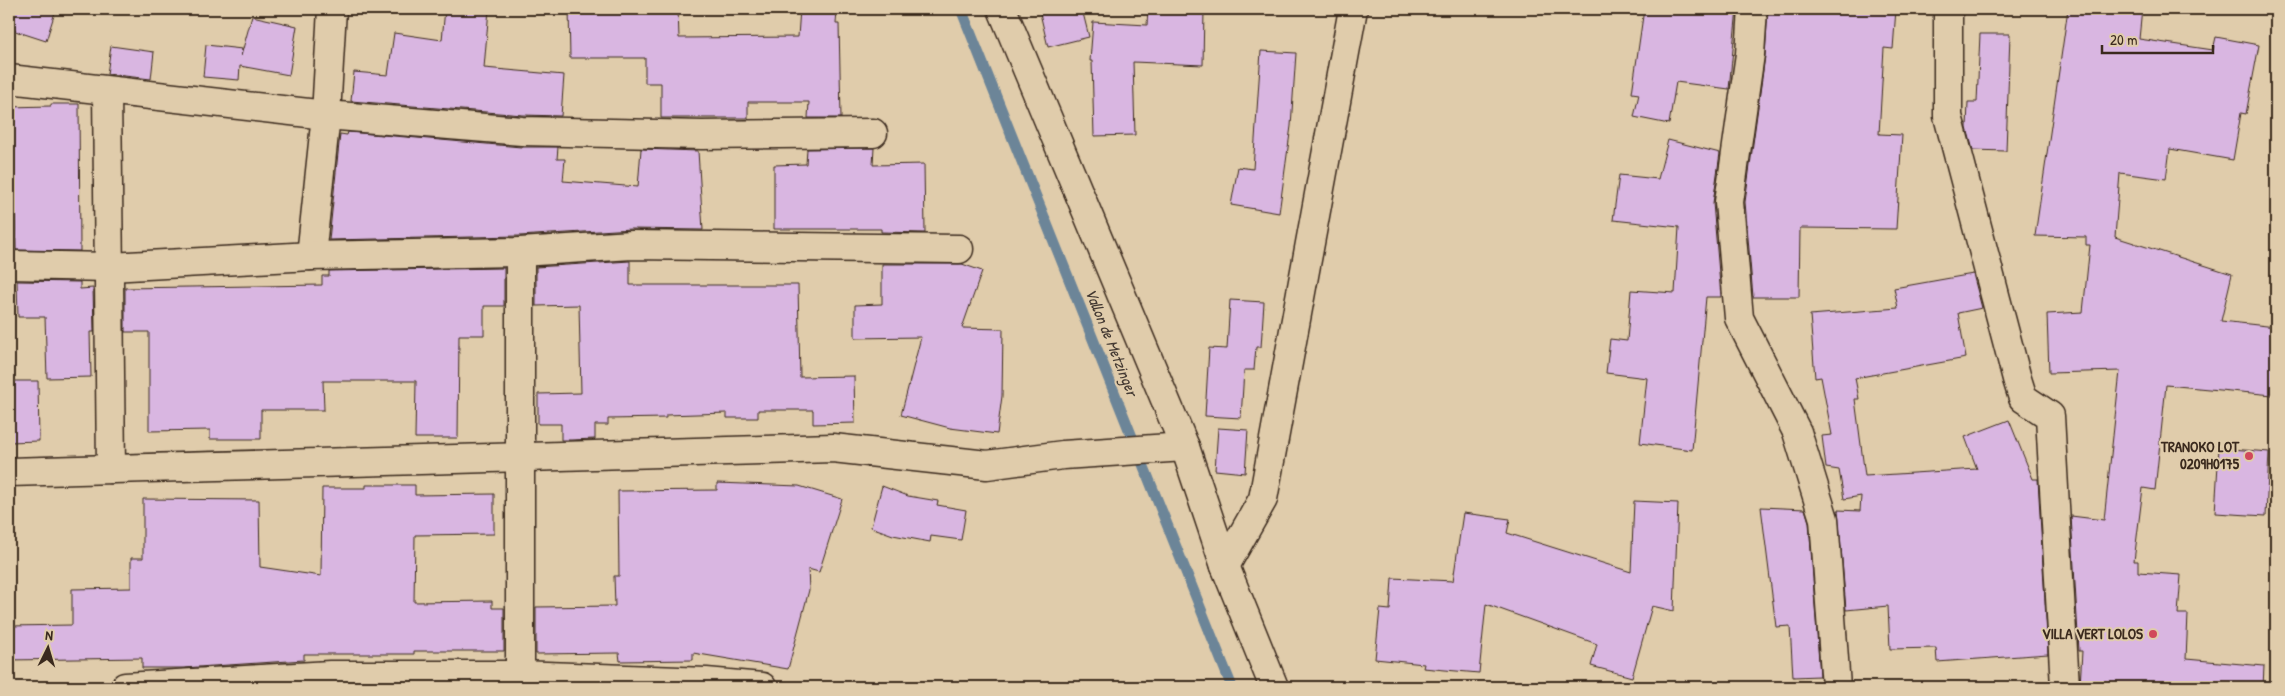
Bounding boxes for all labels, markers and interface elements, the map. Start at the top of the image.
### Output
scale bar [2102,22,2214,54]
text: 20 m [2110,29,2137,50]
water label: Vallon de Metzinger [1080,285,1144,401]
place label: TRANOKO LOT 0209H0175 [2160,436,2240,474]
marker: TRANOKO LOT 0209H0175 [2243,450,2255,462]
place label: VILLA VERT LOLOS [2042,623,2143,644]
north arrow [22,624,72,674]
text: N [45,625,54,644]
marker: VILLA VERT LOLOS [2147,628,2159,640]

